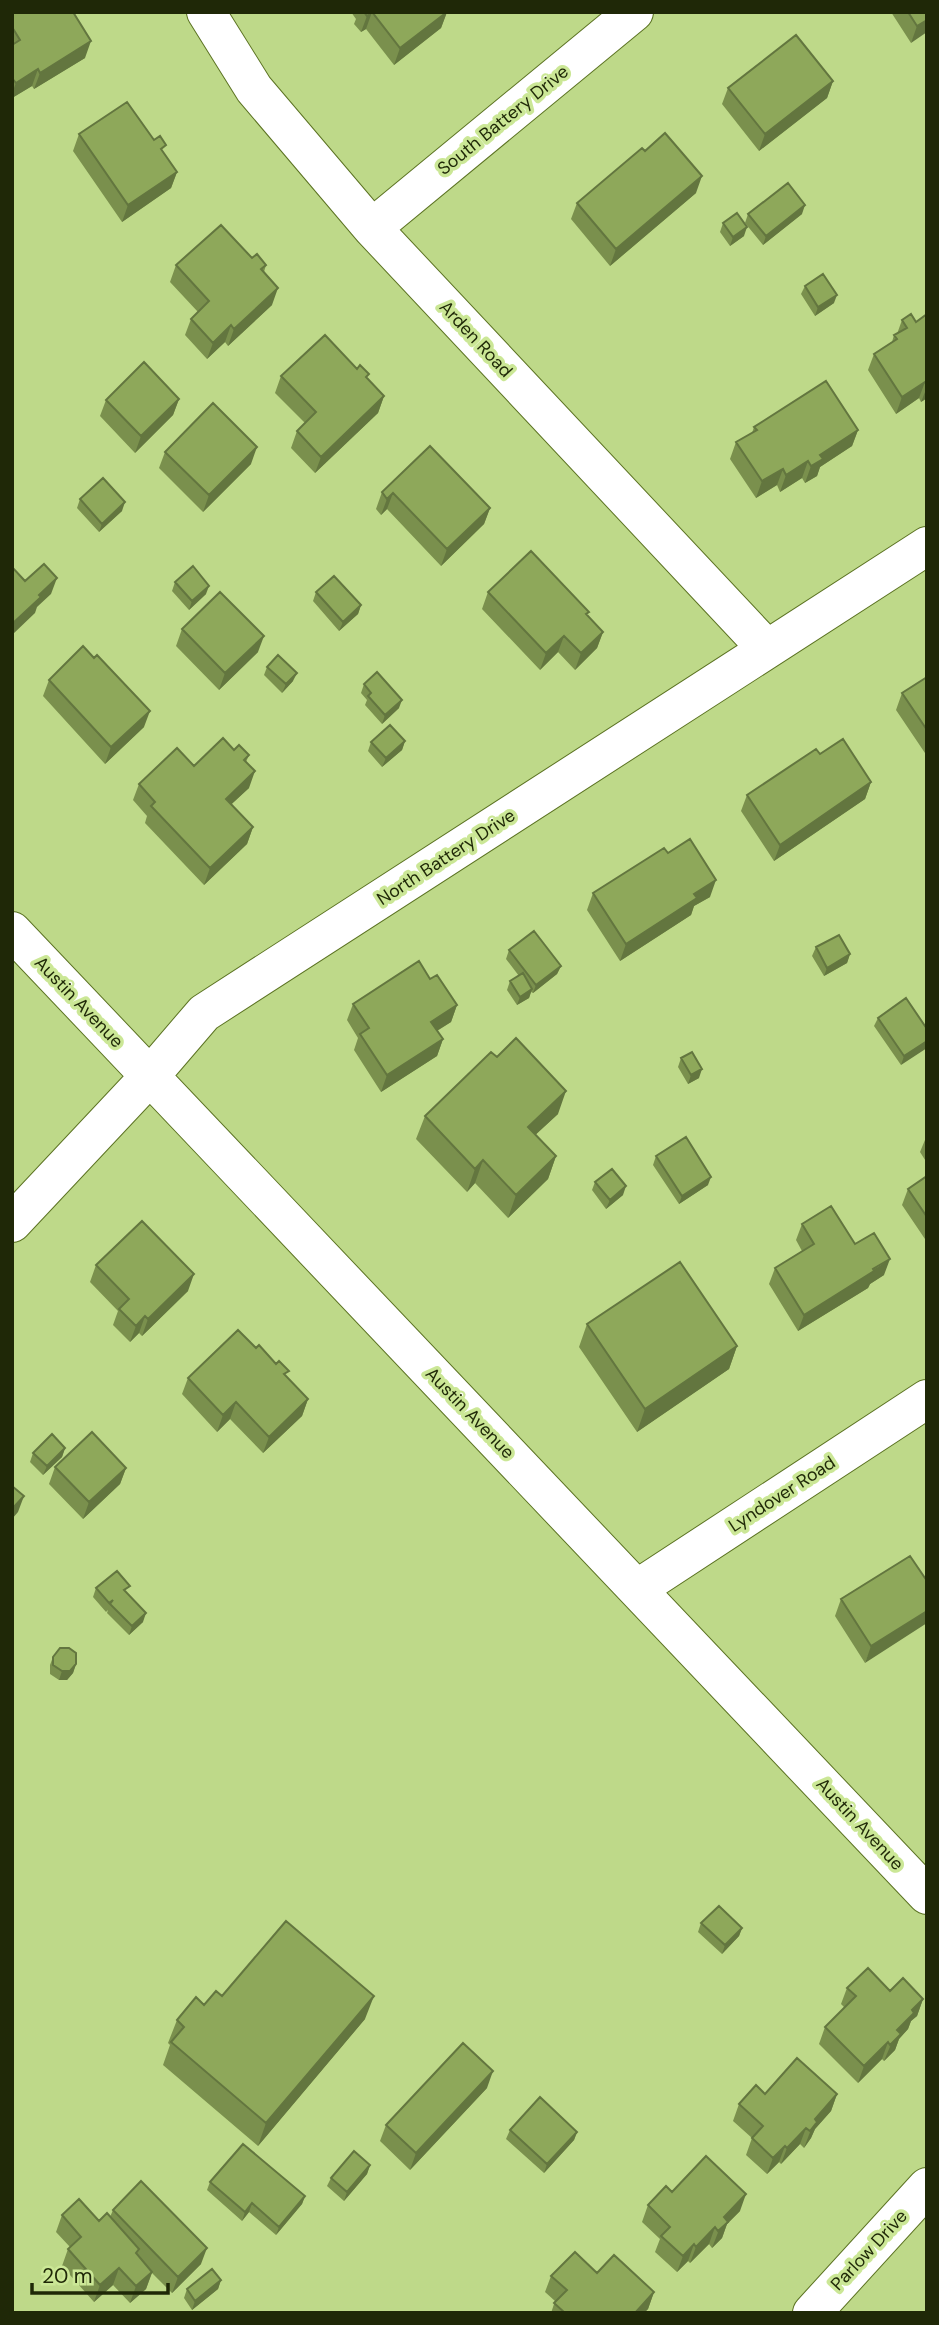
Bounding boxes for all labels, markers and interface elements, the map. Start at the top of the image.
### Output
street label: South Battery Drive [432,60,574,180]
street label: Arden Road [434,295,518,383]
street label: North Battery Drive [372,803,520,911]
street label: Austin Avenue [29,951,129,1053]
street label: Austin Avenue [420,1362,520,1464]
street label: Lyndover Road [724,1450,840,1538]
street label: Austin Avenue [811,1773,909,1875]
street label: Parlow Drive [825,2205,913,2295]
scale bar [32,2252,168,2296]
text: 20 m [42,2262,93,2290]

